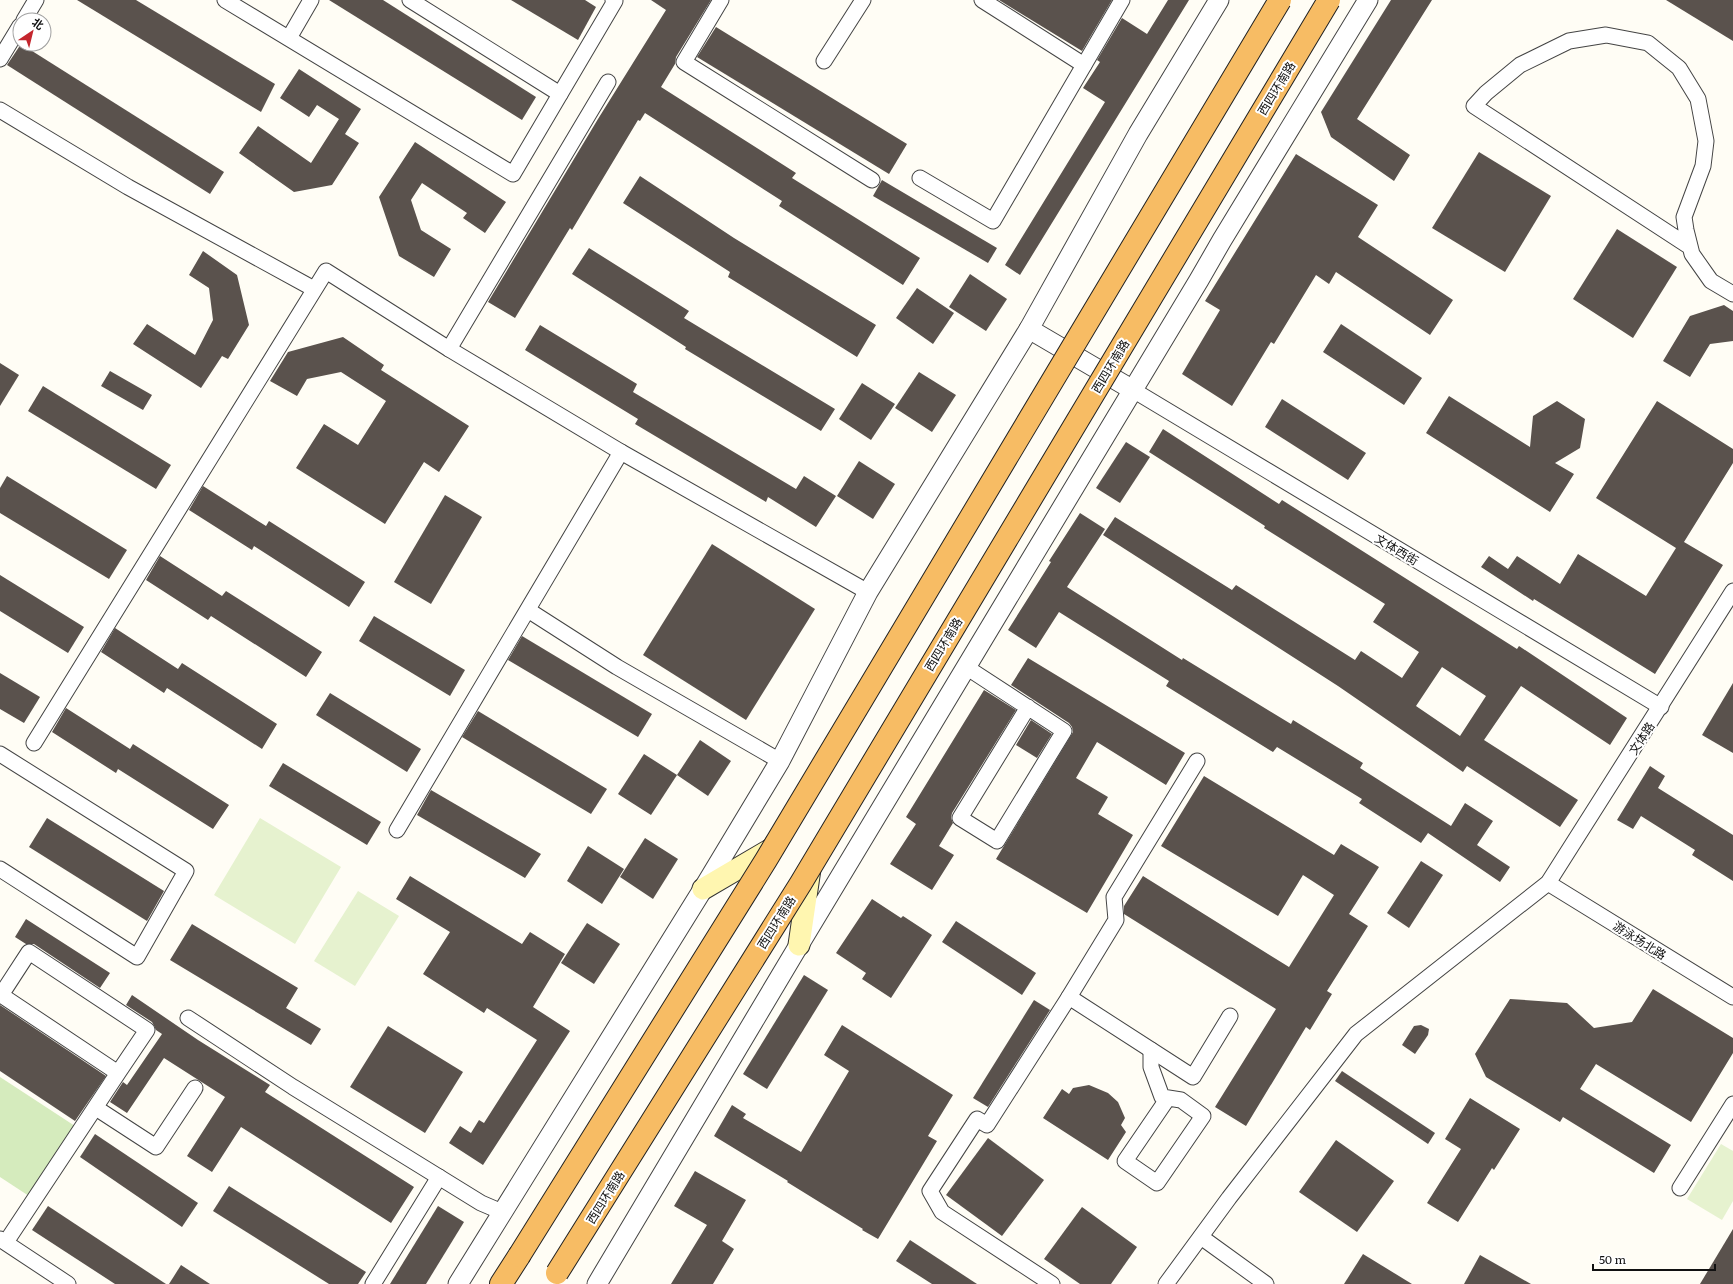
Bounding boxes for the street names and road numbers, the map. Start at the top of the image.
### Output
street label: 西四环南路 [1253,58,1299,118]
street label: 西四环南路 [1087,336,1133,396]
street label: 文体西街 [1372,529,1422,569]
street label: 西四环南路 [920,614,966,674]
street label: 文体路 [1624,718,1658,758]
street label: 西四环南路 [752,892,800,952]
street label: 游泳场北路 [1610,916,1670,964]
street label: 西四环南路 [581,1167,629,1227]

